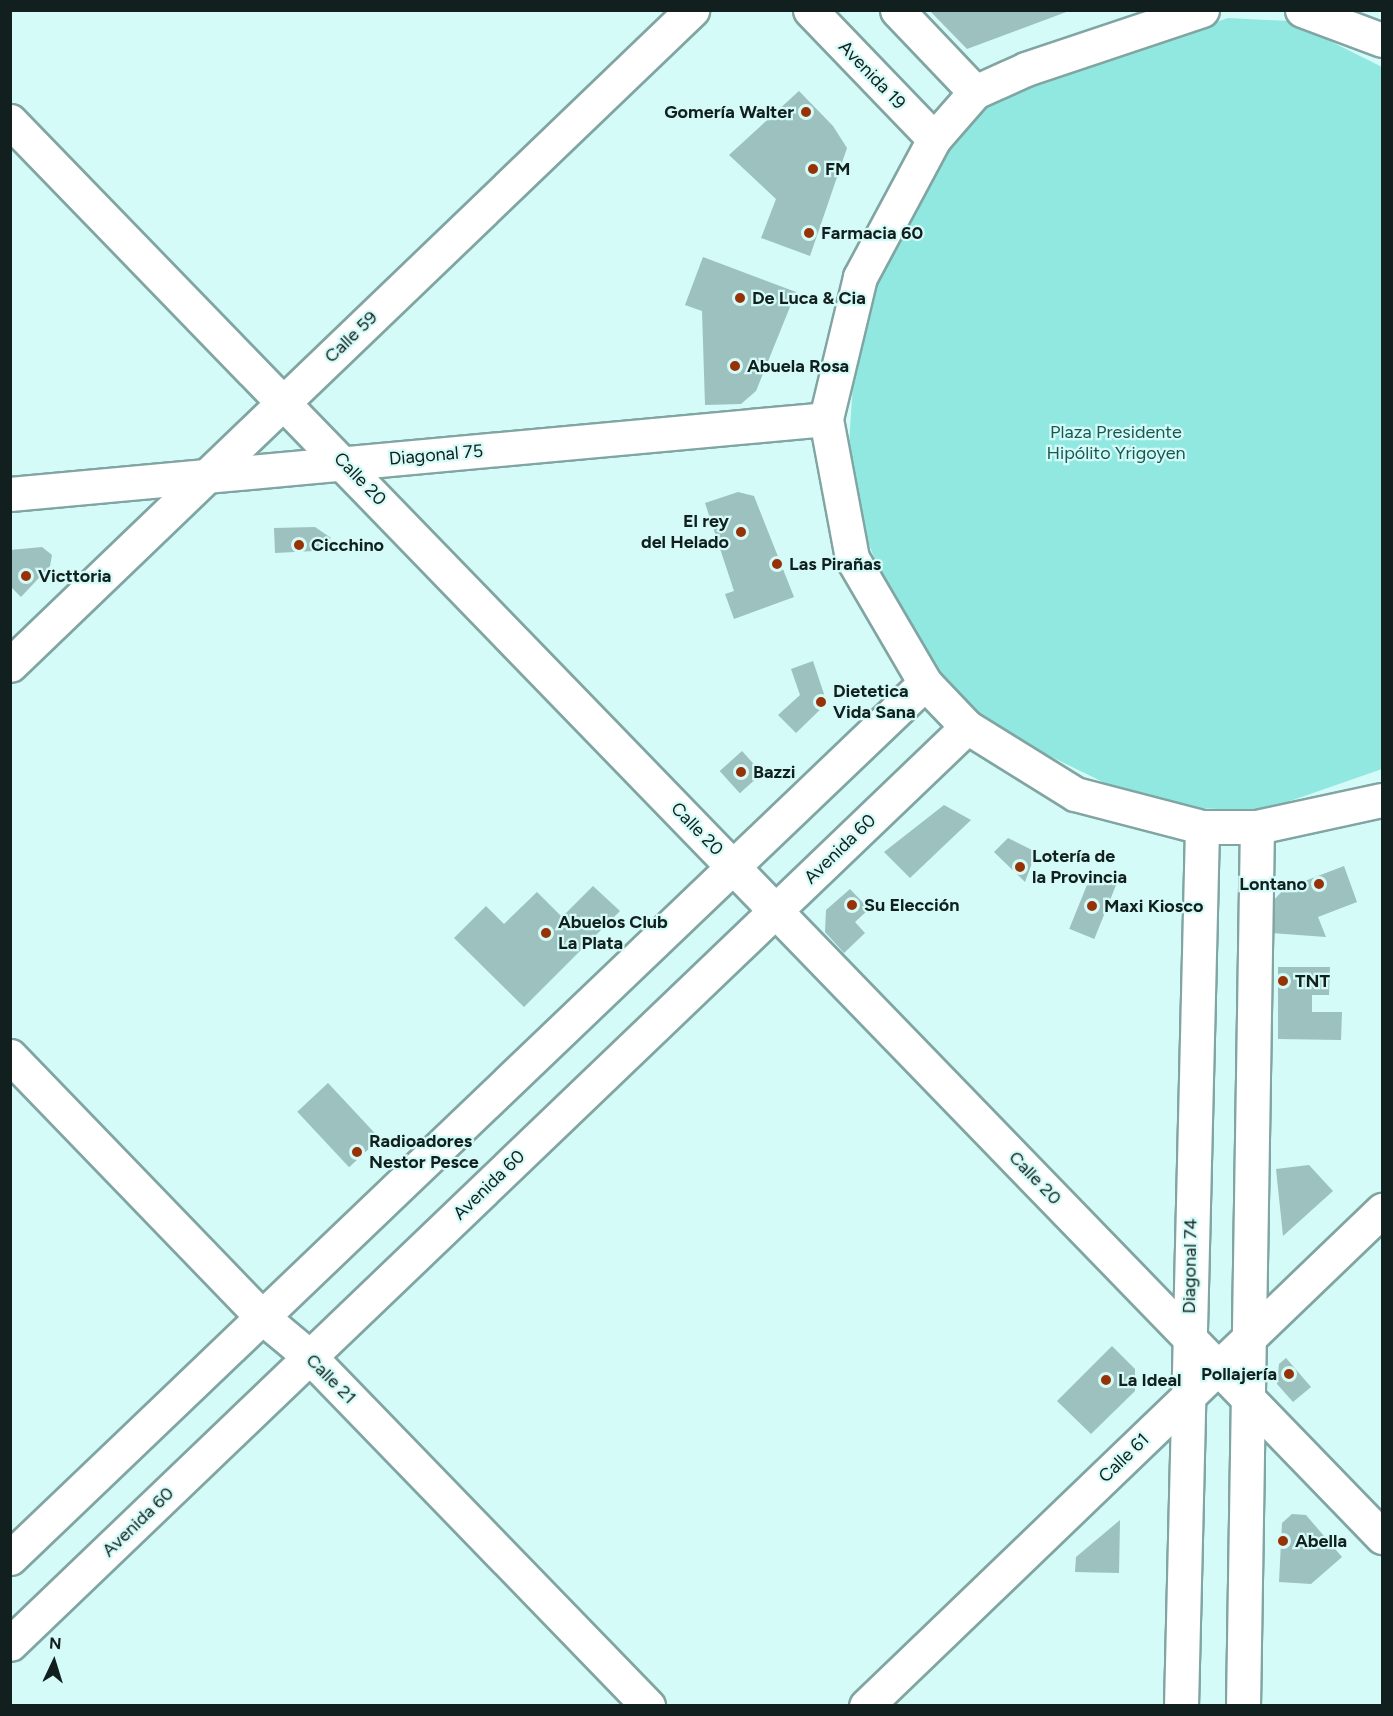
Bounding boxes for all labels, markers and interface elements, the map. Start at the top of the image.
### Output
street label: Avenida 19 [834,36,910,114]
place label: Gomería Walter [664,101,794,123]
marker: Gomería Walter [799,105,813,119]
place label: FM [825,158,850,180]
marker: FM [806,162,820,176]
place label: Farmacia 60 [821,222,923,244]
marker: Farmacia 60 [802,226,816,240]
place label: De Luca & Cia [752,287,866,309]
marker: De Luca & Cia [733,291,747,305]
street label: Calle 59 [320,307,382,367]
place label: Abuela Rosa [747,355,849,377]
marker: Abuela Rosa [728,359,742,373]
park label: Plaza Presidente Hipólito Yrigoyen [1046,422,1186,464]
street label: Diagonal 75 [388,440,484,470]
street label: Calle 20 [329,448,391,510]
place label: El rey del Helado [641,511,729,554]
marker: El rey del Helado [734,525,748,539]
place label: Cicchino [311,534,384,556]
marker: Cicchino [292,538,306,552]
place label: Las Pirañas [789,553,881,575]
marker: Las Pirañas [770,557,784,571]
place label: Victtoria [38,565,111,587]
marker: Victtoria [19,569,33,583]
place label: Dietetica Vida Sana [833,681,916,724]
marker: Dietetica Vida Sana [814,695,828,709]
place label: Bazzi [753,761,795,783]
marker: Bazzi [734,765,748,779]
street label: Calle 20 [666,798,728,860]
street label: Avenida 60 [800,810,880,888]
place label: Lotería de la Provincia [1032,846,1127,888]
marker: Lotería de la Provincia [1013,860,1027,874]
place label: Lontano [1239,873,1307,895]
marker: Lontano [1312,877,1326,891]
place label: Su Elección [864,894,959,916]
place label: Maxi Kiosco [1104,895,1204,917]
marker: Su Elección [845,898,859,912]
marker: Maxi Kiosco [1085,899,1099,913]
place label: Abuelos Club La Plata [558,912,668,954]
marker: Abuelos Club La Plata [539,926,553,940]
place label: TNT [1295,970,1330,992]
marker: TNT [1276,974,1290,988]
place label: Radioadores Nestor Pesce [369,1131,479,1174]
marker: Radioadores Nestor Pesce [350,1145,364,1159]
street label: Avenida 60 [449,1146,529,1224]
street label: Calle 20 [1004,1147,1066,1209]
street label: Diagonal 74 [1178,1218,1202,1314]
street label: Calle 21 [301,1349,361,1409]
place label: Pollajería [1201,1363,1277,1385]
marker: Pollajería [1282,1367,1296,1381]
place label: La Ideal [1118,1369,1181,1391]
marker: La Ideal [1099,1373,1113,1387]
street label: Calle 61 [1094,1429,1154,1487]
street label: Avenida 60 [98,1483,178,1561]
place label: Abella [1295,1530,1347,1552]
marker: Abella [1276,1534,1290,1548]
north arrow [24,1632,84,1692]
text: N [48,1634,62,1653]

